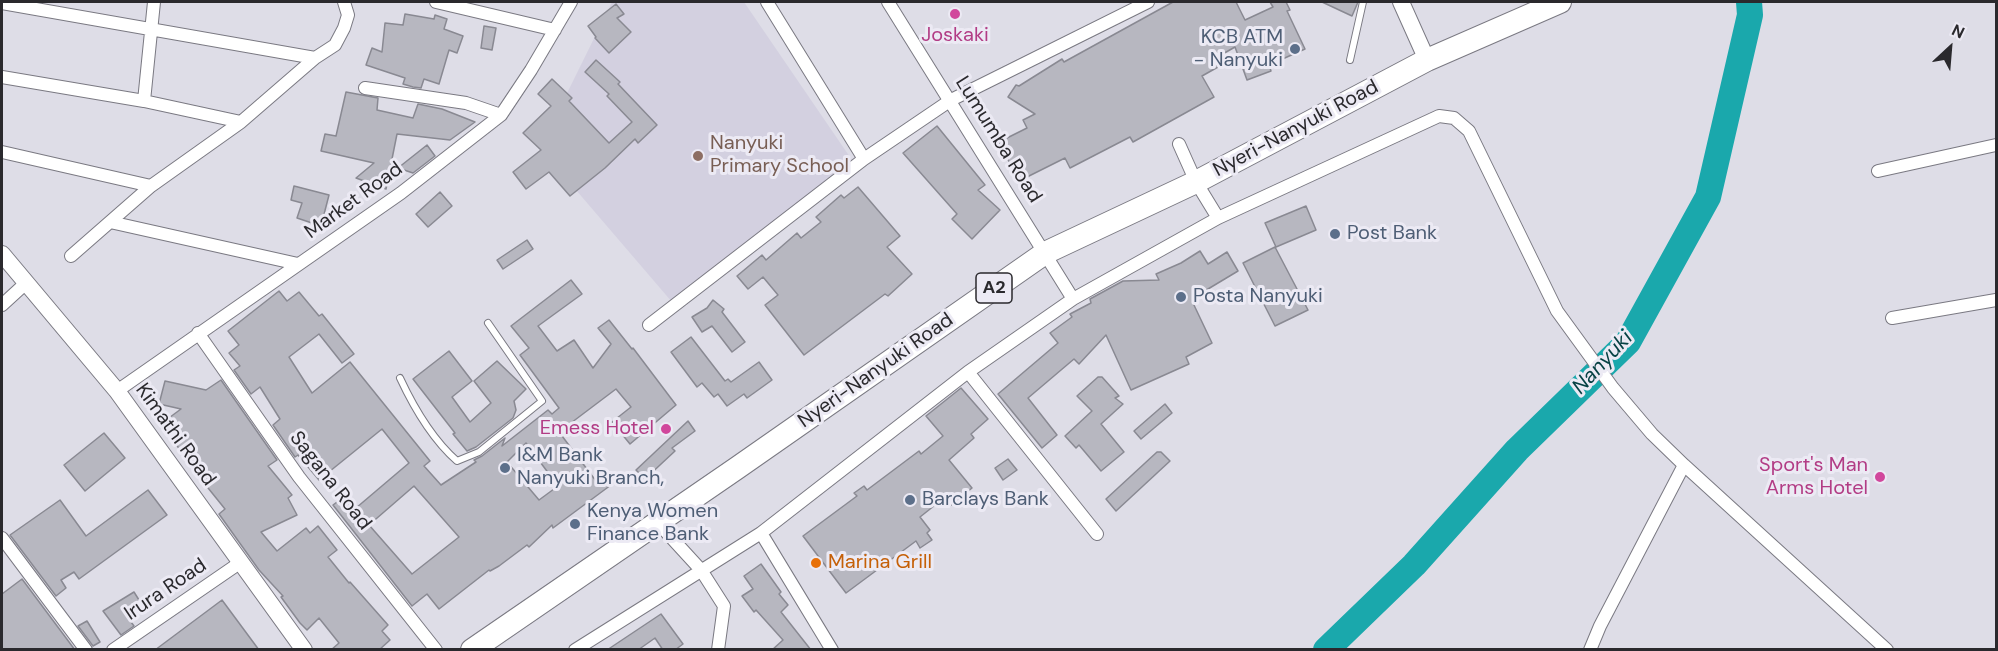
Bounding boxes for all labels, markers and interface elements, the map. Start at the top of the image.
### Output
marker: Joskaki [948,7,962,21]
north arrow [1920,18,1980,78]
text: N [1948,19,1968,43]
place label: Joskaki [921,24,989,48]
place label: KCB ATM - Nanyuki [1194,26,1283,73]
marker: KCB ATM - Nanyuki [1288,42,1302,56]
street label: Lumumba Road [950,72,1046,208]
street label: Nyeri-Nanyuki Road [1209,75,1383,183]
place label: Nanyuki Primary School [710,132,849,179]
marker: Nanyuki Primary School [691,149,705,163]
street label: Market Road [300,157,408,245]
place label: Post Bank [1347,222,1437,246]
marker: Post Bank [1328,227,1342,241]
road number: A2 [976,273,1012,303]
place label: Posta Nanyuki [1193,285,1323,309]
marker: Posta Nanyuki [1174,290,1188,304]
street label: Nyeri-Nanyuki Road [794,309,958,433]
water label: Nanyuki [1567,326,1639,400]
street label: Kimathi Road [130,379,220,491]
place label: Emess Hotel [540,417,654,441]
marker: Emess Hotel [659,422,673,436]
street label: Sagana Road [284,427,376,535]
place label: I&M Bank Nanyuki Branch, [517,444,664,491]
place label: Sport's Man Arms Hotel [1759,454,1868,501]
marker: I&M Bank Nanyuki Branch, [498,461,512,475]
marker: Sport's Man Arms Hotel [1873,470,1887,484]
place label: Barclays Bank [922,488,1049,512]
marker: Barclays Bank [903,493,917,507]
place label: Kenya Women Finance Bank [587,500,718,547]
marker: Kenya Women Finance Bank [568,517,582,531]
place label: Marina Grill [828,551,932,575]
street label: Irura Road [120,554,212,626]
marker: Marina Grill [809,556,823,570]

